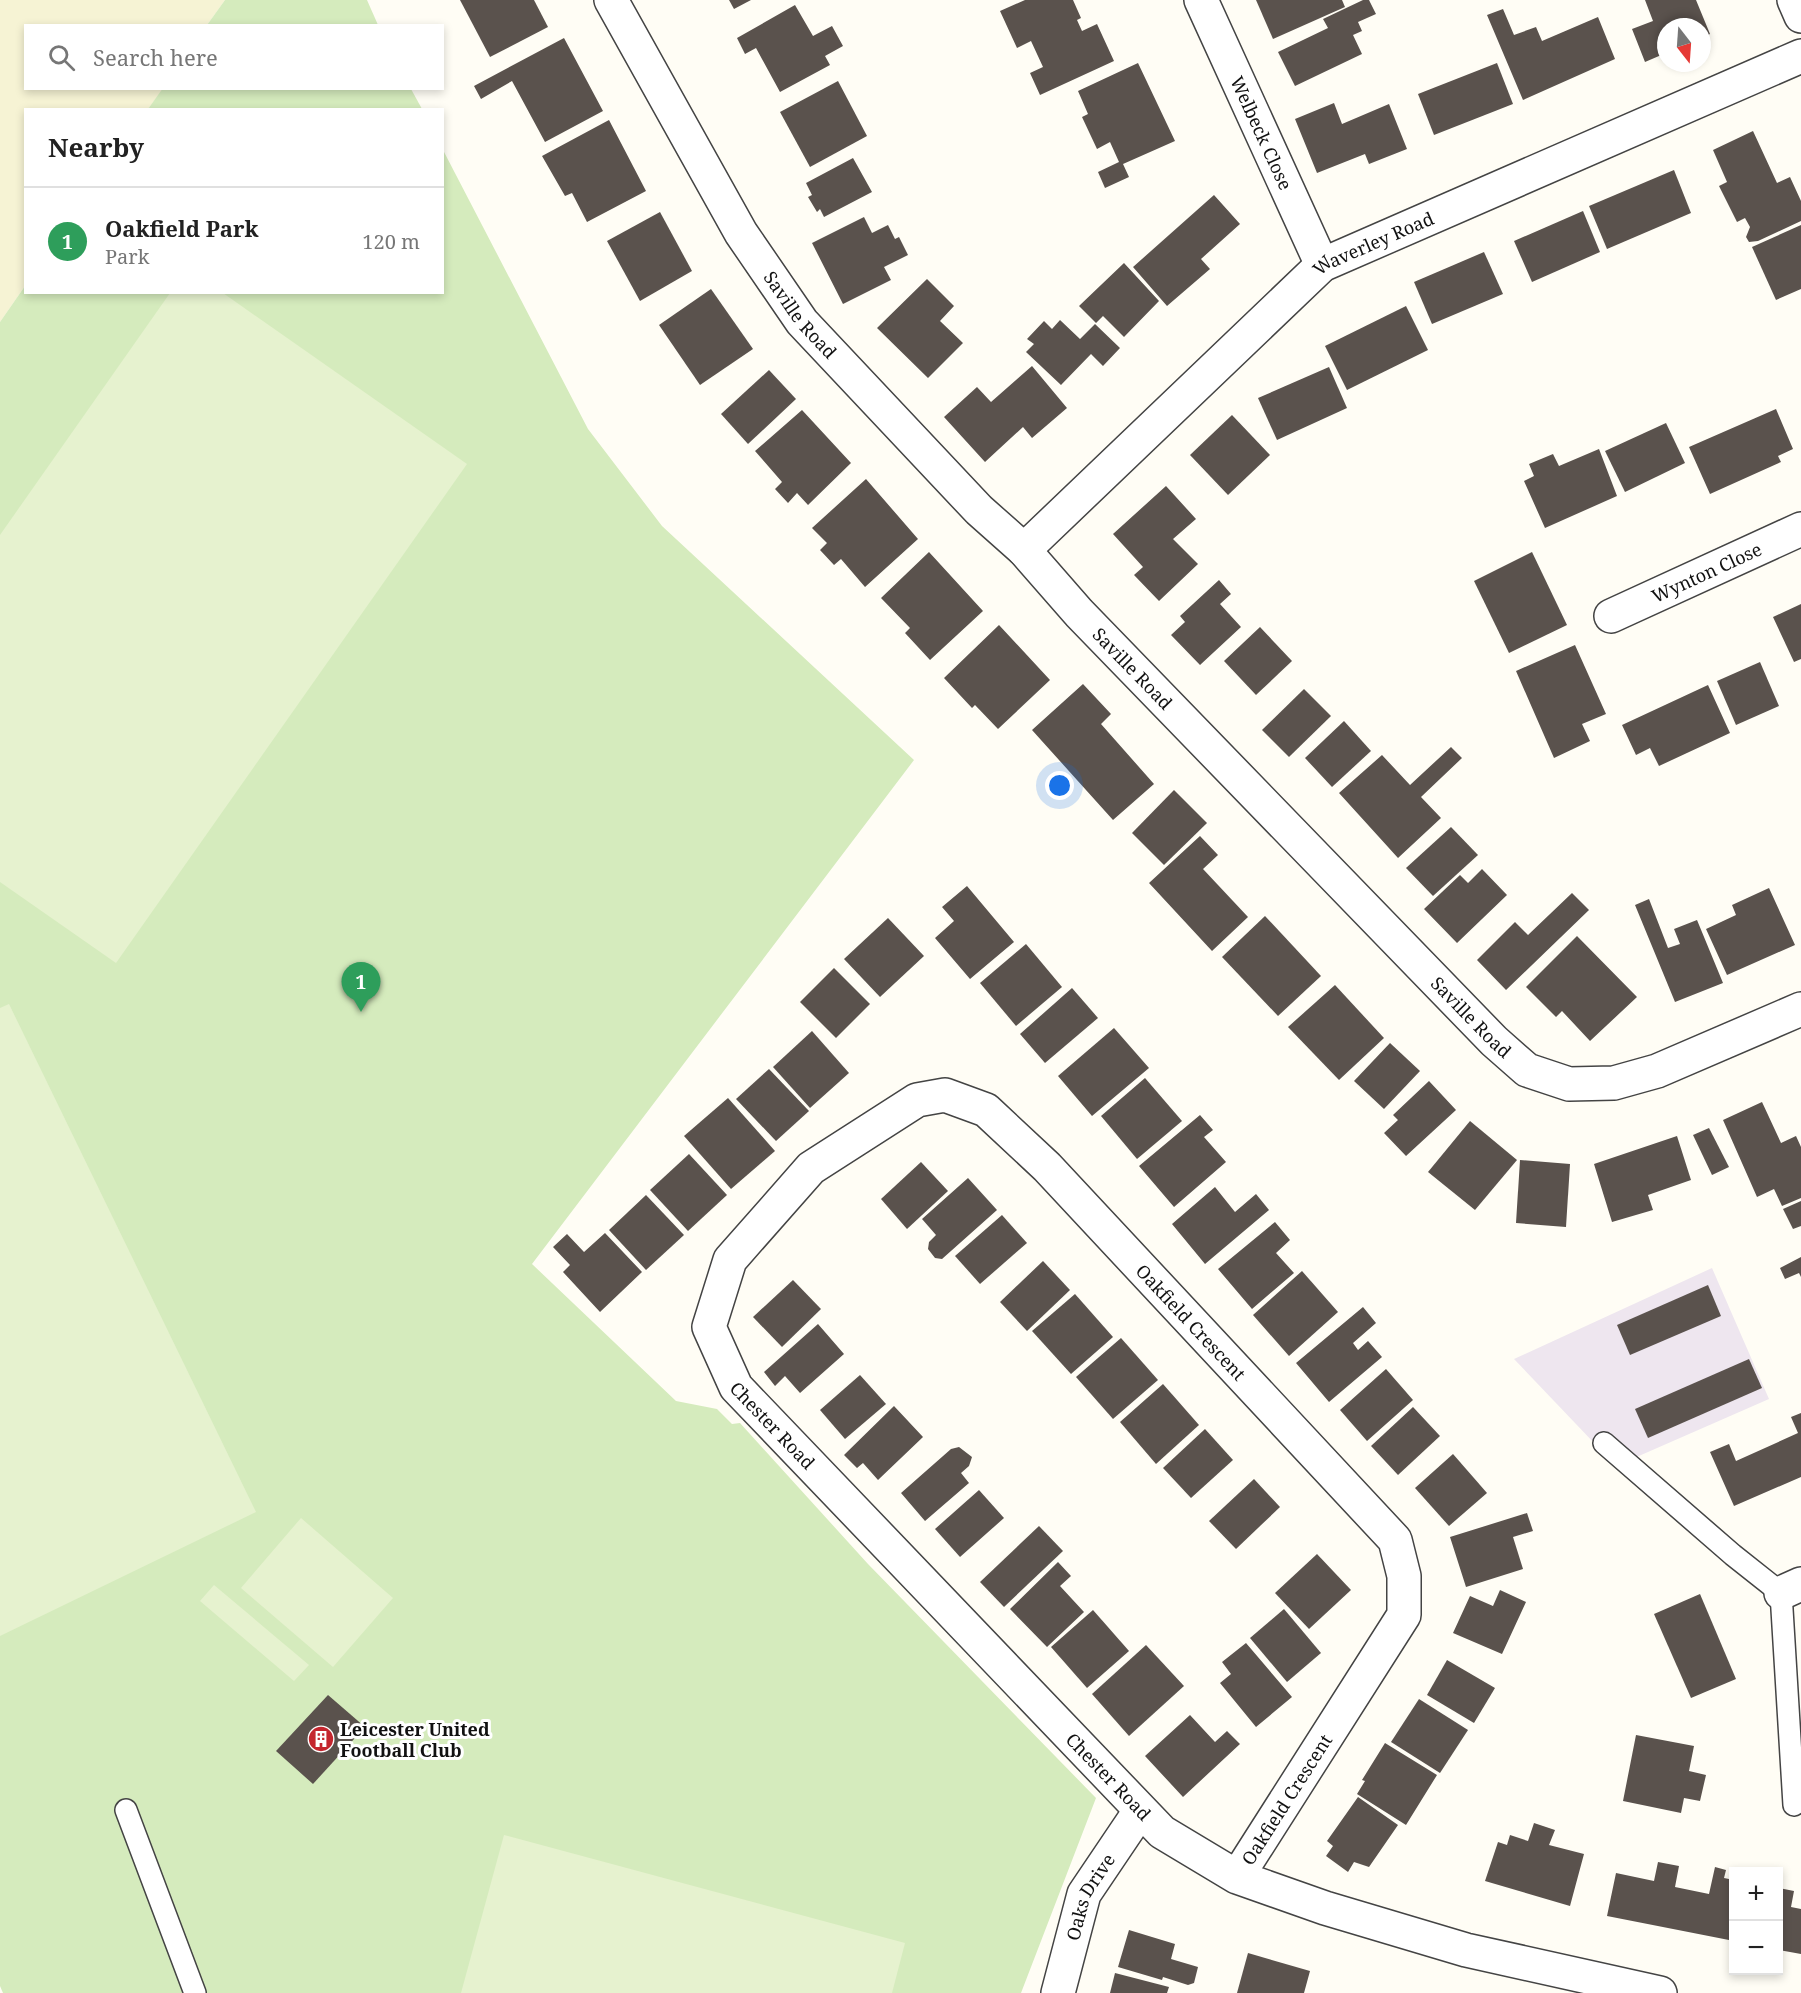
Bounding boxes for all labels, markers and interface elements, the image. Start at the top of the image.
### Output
north arrow [1657,18,1711,72]
search box [24,24,444,90]
icon: search [45,41,78,74]
text: Search here [93,42,218,72]
street label: Welbeck Close [1225,72,1298,194]
text: Nearby [48,129,144,165]
street label: Waverley Road [1307,206,1437,280]
text: Oakfield Park [105,213,258,243]
text: 1 [62,228,73,255]
text: 120 m [362,228,420,255]
text: Park [105,243,149,270]
street label: Saville Road [759,266,842,364]
street label: Wynton Close [1648,537,1765,608]
street label: Saville Road [1088,622,1178,715]
your location [1045,771,1074,800]
pin: 1 [342,962,380,1012]
street label: Saville Road [1426,971,1517,1063]
street label: Oakfield Crescent [1131,1259,1251,1385]
street label: Chester Road [725,1376,820,1474]
place label: Leicester United Football Club [340,1717,490,1762]
building icon: Leicester United Football Club [306,1724,336,1754]
street label: Chester Road [1061,1727,1156,1825]
street label: Oakfield Crescent [1236,1729,1337,1869]
street label: Oaks Drive [1060,1849,1120,1943]
map controls [1729,1867,1783,1975]
button: + [1729,1867,1783,1921]
button: − [1729,1921,1783,1975]

